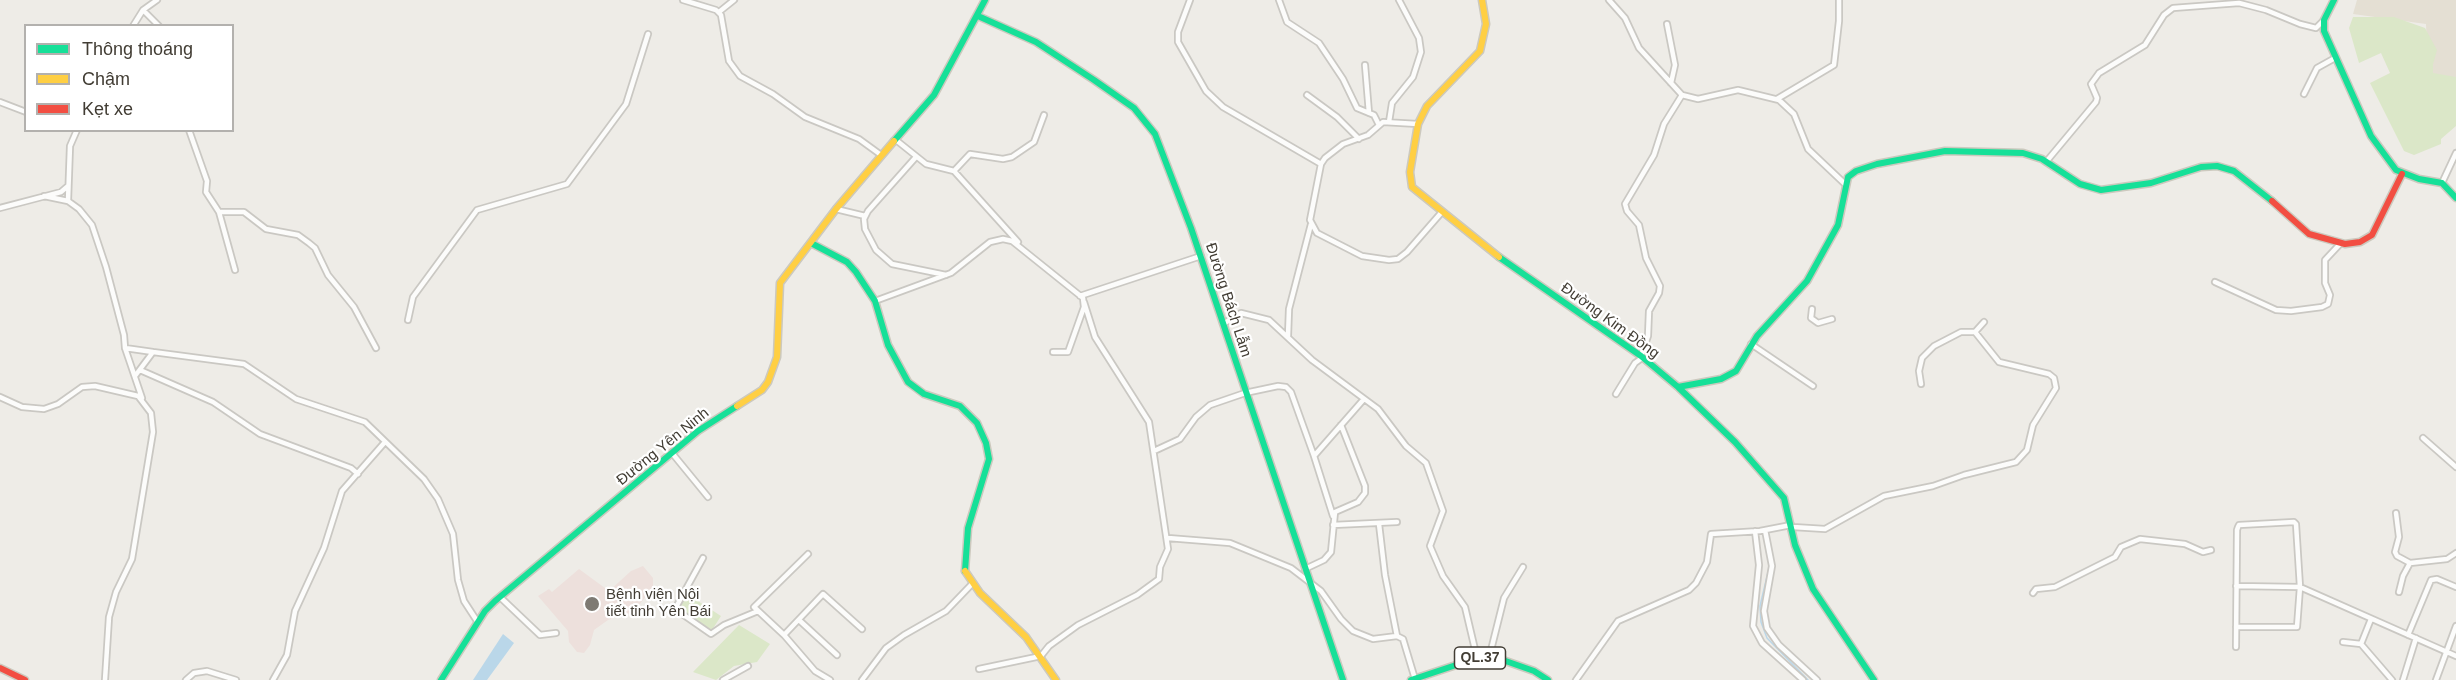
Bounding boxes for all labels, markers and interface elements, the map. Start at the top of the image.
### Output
legend [24,24,234,132]
text: Thông thoáng [82,39,193,59]
text: Chậm [82,69,130,89]
text: Kẹt xe [82,99,133,119]
street label: Đường Bách Lẫm [1201,241,1255,359]
street label: Đường Kim Đồng [1557,279,1663,363]
street label: Đường Yên Ninh [613,404,713,490]
place label: Bệnh viện Nội tiết tỉnh Yên Bái [606,586,711,621]
marker: Bệnh viện Nội tiết tỉnh Yên Bái [583,595,601,613]
road number: QL.37 [1454,647,1506,669]

